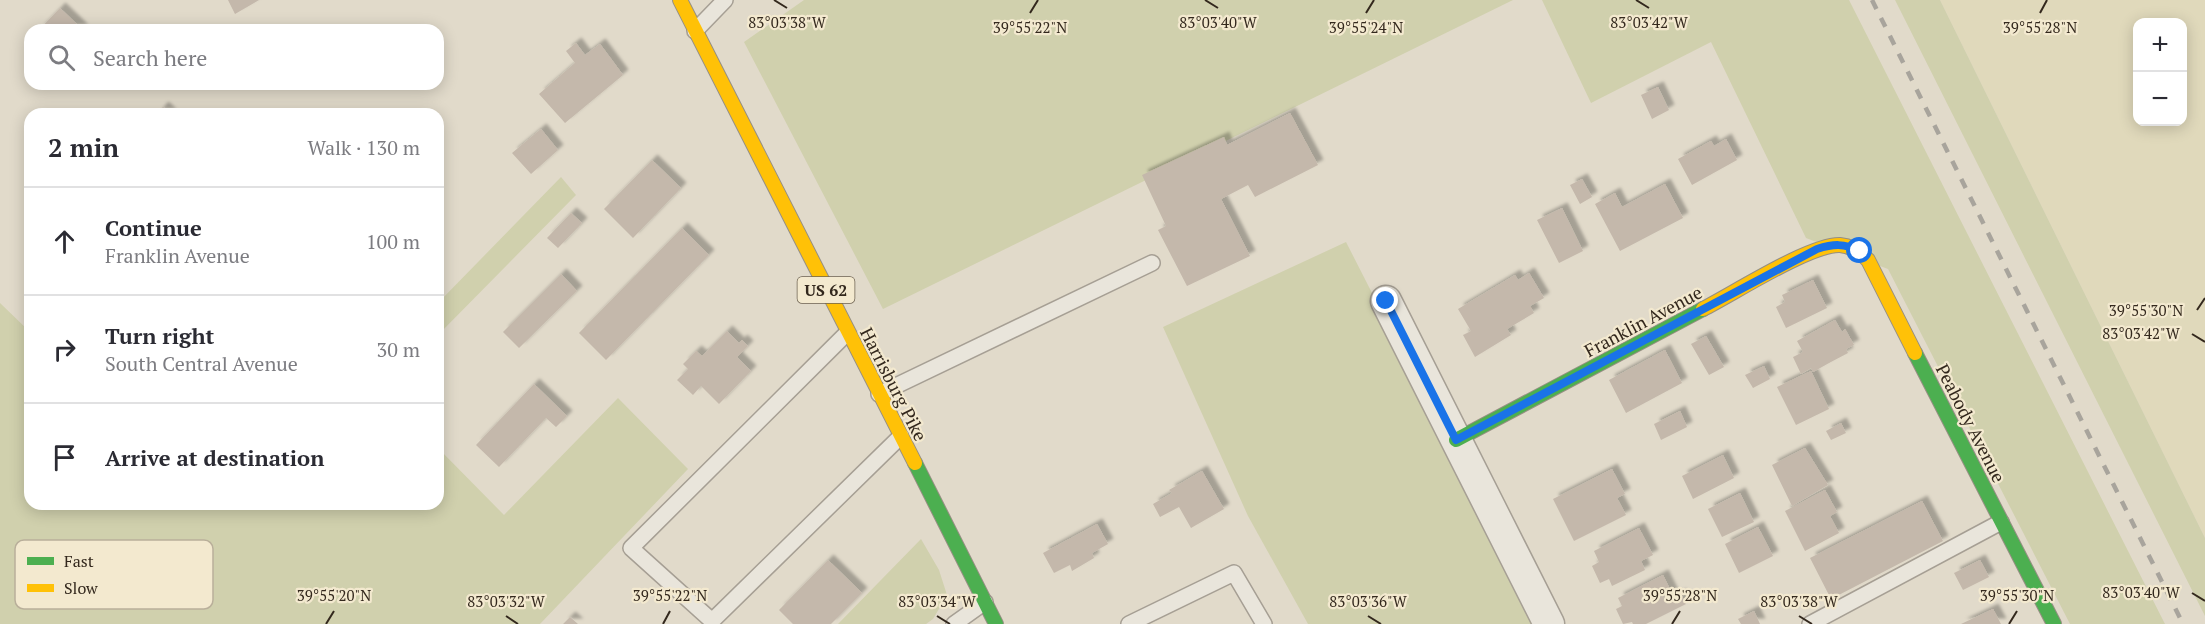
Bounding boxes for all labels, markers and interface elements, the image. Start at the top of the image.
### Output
text: 83°03'38"W [748,12,827,32]
text: 83°03'40"W [1179,12,1258,32]
text: 83°03'42"W [1610,12,1689,32]
text: 39°55'22"N [993,17,1067,37]
text: 39°55'24"N [1329,17,1403,37]
text: 39°55'28"N [2003,17,2077,37]
map controls [2133,18,2187,126]
button: + [2133,18,2187,72]
search box [24,24,444,90]
icon: search [45,41,78,74]
text: Search here [93,43,207,72]
button: − [2133,72,2187,126]
text: 2 min [48,130,119,164]
text: Walk · 130 m [308,134,420,161]
text: Continue [105,213,202,242]
icon: ahead [48,225,81,258]
text: 100 m [366,228,420,255]
route start [1846,237,1872,263]
text: Franklin Avenue [105,242,250,269]
road number: US 62 [798,277,854,303]
street label: Franklin Avenue [1580,280,1706,362]
route end [1372,287,1398,313]
text: 39°55'30"N [2109,300,2183,320]
text: Turn right [105,321,214,350]
street label: Harrisburg Pike [855,323,933,445]
text: 83°03'42"W [2102,323,2181,343]
icon: right [48,333,81,366]
text: 30 m [377,336,420,363]
text: South Central Avenue [105,350,298,377]
street label: Peabody Avenue [1931,360,2011,486]
icon: arrive [48,441,81,474]
text: Arrive at destination [105,443,324,472]
legend [15,540,213,609]
text: Fast [64,550,94,572]
text: Slow [64,577,98,599]
text: 83°03'40"W [2102,582,2181,602]
text: 39°55'20"N [297,585,371,605]
text: 39°55'22"N [633,585,707,605]
text: 39°55'28"N [1643,585,1717,605]
text: 39°55'30"N [1980,585,2054,605]
text: 83°03'32"W [467,591,546,611]
text: 83°03'34"W [898,591,977,611]
text: 83°03'36"W [1329,591,1408,611]
text: 83°03'38"W [1760,591,1839,611]

